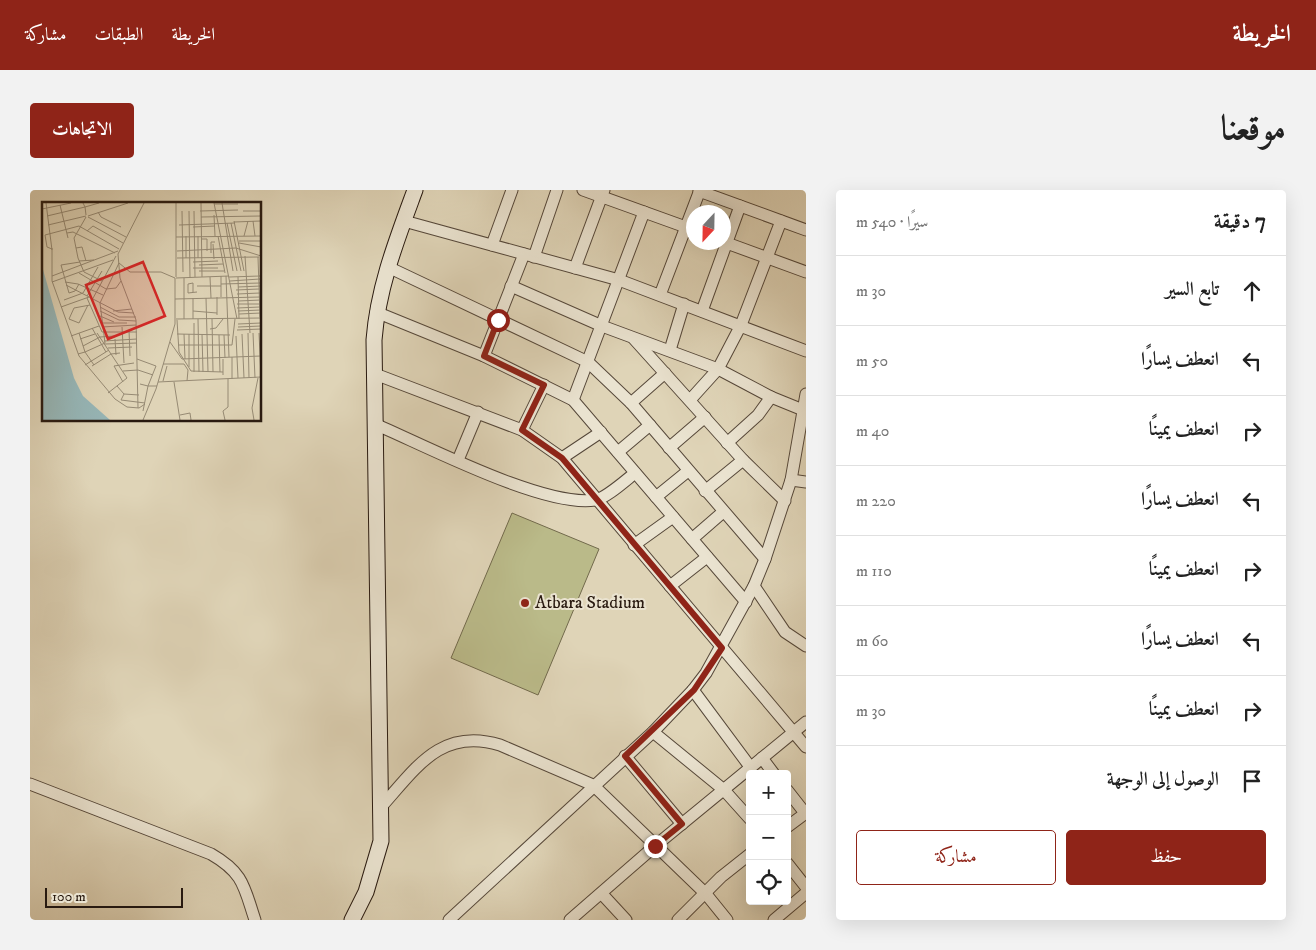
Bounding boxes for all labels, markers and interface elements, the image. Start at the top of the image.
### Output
text: الخريطة [1233,19,1291,49]
text: مشاركة [25,24,66,46]
text: الطبقات [94,24,143,46]
text: الخريطة [171,24,215,46]
button: الاتجاهات [30,103,134,158]
text: موقعنا [1221,107,1286,151]
inset map [42,202,261,421]
north arrow [686,205,731,250]
text: 7 دقيقة [1214,209,1266,235]
text: سيرًا · 540 m [856,212,928,232]
icon: ahead [1238,277,1266,305]
text: تابع السير [1165,278,1219,301]
text: 30 m [856,281,886,301]
route start [487,309,510,332]
icon: left [1238,347,1266,375]
text: انعطف يسارًا [1141,348,1219,371]
text: 50 m [856,351,888,371]
icon: right [1238,417,1266,445]
text: انعطف يمينًا [1149,418,1219,441]
text: 40 m [856,421,889,441]
icon: left [1238,487,1266,515]
text: انعطف يسارًا [1141,488,1219,511]
text: 220 m [856,491,896,511]
icon: right [1238,557,1266,585]
text: انعطف يمينًا [1149,558,1219,581]
text: 110 m [856,561,892,581]
place label: Atbara Stadium [535,592,645,614]
marker: Atbara Stadium [519,597,531,609]
icon: left [1238,627,1266,655]
text: انعطف يسارًا [1141,628,1219,651]
text: 60 m [856,631,888,651]
icon: right [1238,697,1266,725]
text: انعطف يمينًا [1149,698,1219,721]
text: 30 m [856,701,886,721]
icon: arrive [1238,767,1266,795]
text: الوصول إلى الوجهة [1107,768,1219,791]
map controls [746,770,791,905]
button: + [746,770,791,815]
button: − [746,815,791,860]
button: مشاركة [856,830,1056,885]
button: حفظ [1066,830,1266,885]
route end [644,835,667,858]
button: locate [746,860,791,905]
scale bar [45,885,182,908]
text: 100 m [52,888,86,906]

